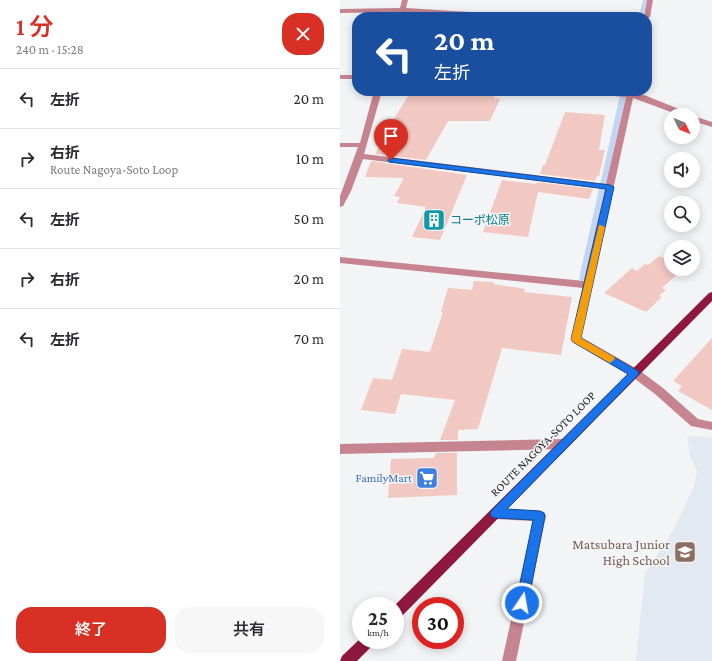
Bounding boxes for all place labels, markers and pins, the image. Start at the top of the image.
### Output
pin [374,119,408,160]
building icon: コーポ松原 [421,207,447,233]
place label: コーポ松原 [450,213,510,227]
supermarket icon: FamilyMart [414,465,440,491]
place label: FamilyMart [356,471,413,485]
place label: Matsubara Junior High School [572,536,670,568]
school or university icon: Matsubara Junior High School [672,539,698,565]

